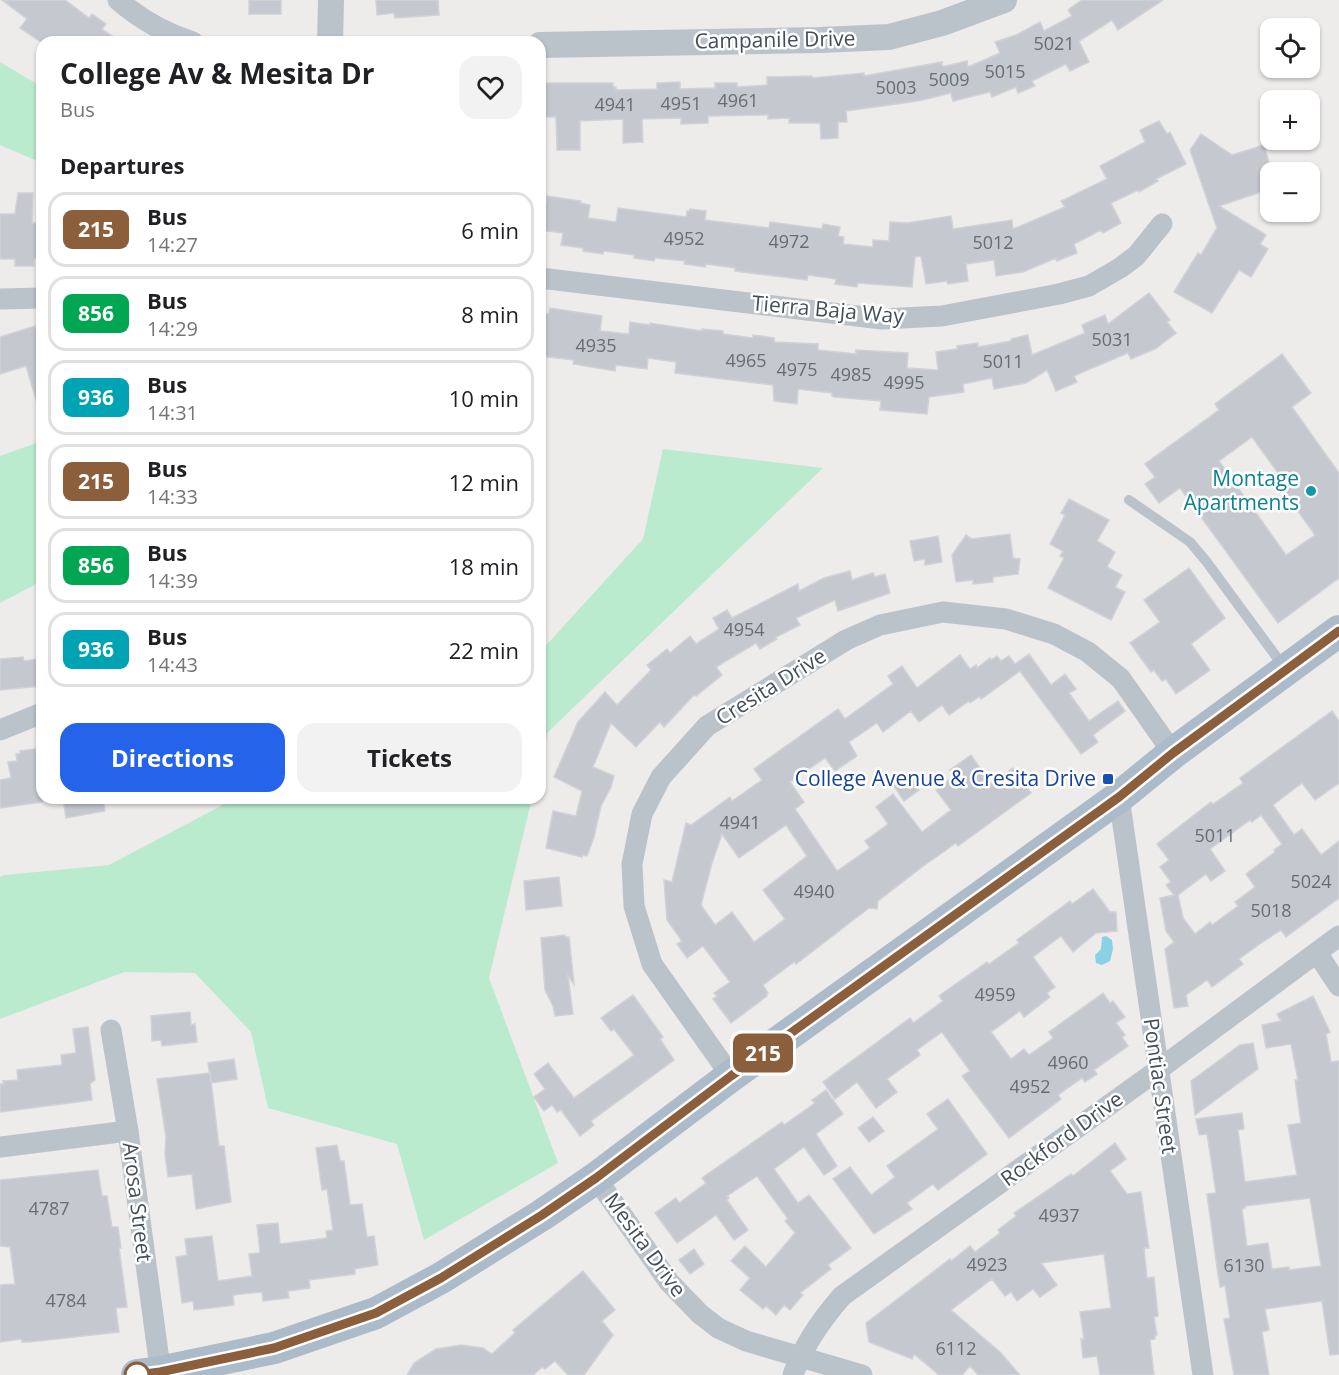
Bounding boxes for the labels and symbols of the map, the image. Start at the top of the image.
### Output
street label: Campanile Drive [694,24,856,54]
house number: 5021 [1033,31,1075,55]
house number: 5015 [984,59,1026,83]
house number: 5009 [928,67,970,91]
house number: 5003 [875,75,917,99]
house number: 4961 [717,88,759,112]
house number: 4951 [660,91,702,115]
house number: 4941 [594,92,636,116]
house number: 4952 [663,226,705,250]
house number: 4972 [768,229,810,253]
house number: 5012 [972,230,1014,254]
street label: Tierra Baja Way [751,288,906,330]
house number: 5031 [1091,327,1133,351]
house number: 4935 [575,333,617,357]
house number: 4965 [725,348,767,372]
house number: 5011 [982,349,1024,373]
house number: 4975 [776,357,818,381]
house number: 4985 [830,362,872,386]
house number: 4995 [883,370,925,394]
place label: Montage Apartments [1184,464,1299,516]
marker: Montage Apartments [1304,484,1318,498]
house number: 4954 [723,617,765,641]
street label: Cresita Drive [710,641,831,731]
place label: College Avenue & Cresita Drive [795,764,1096,792]
marker: College Avenue & Cresita Drive [1101,772,1115,786]
house number: 4941 [719,810,761,834]
house number: 5011 [1194,823,1236,847]
house number: 5024 [1290,869,1332,893]
house number: 4940 [793,879,835,903]
house number: 5018 [1250,898,1292,922]
house number: 4959 [974,982,1016,1006]
street label: Pontiac Street [1138,1016,1184,1156]
line badge: 215 [728,1034,798,1072]
house number: 4960 [1047,1050,1089,1074]
house number: 4952 [1009,1074,1051,1098]
street label: Rockford Drive [995,1084,1128,1192]
street label: Arosa Street [117,1140,159,1263]
street label: Mesita Drive [599,1187,693,1302]
house number: 4787 [28,1196,70,1220]
house number: 4937 [1038,1203,1080,1227]
house number: 4923 [966,1252,1008,1276]
house number: 6130 [1223,1253,1265,1277]
house number: 4784 [45,1288,87,1312]
house number: 6112 [935,1336,977,1360]
unlabelled marker [124,1362,150,1375]

